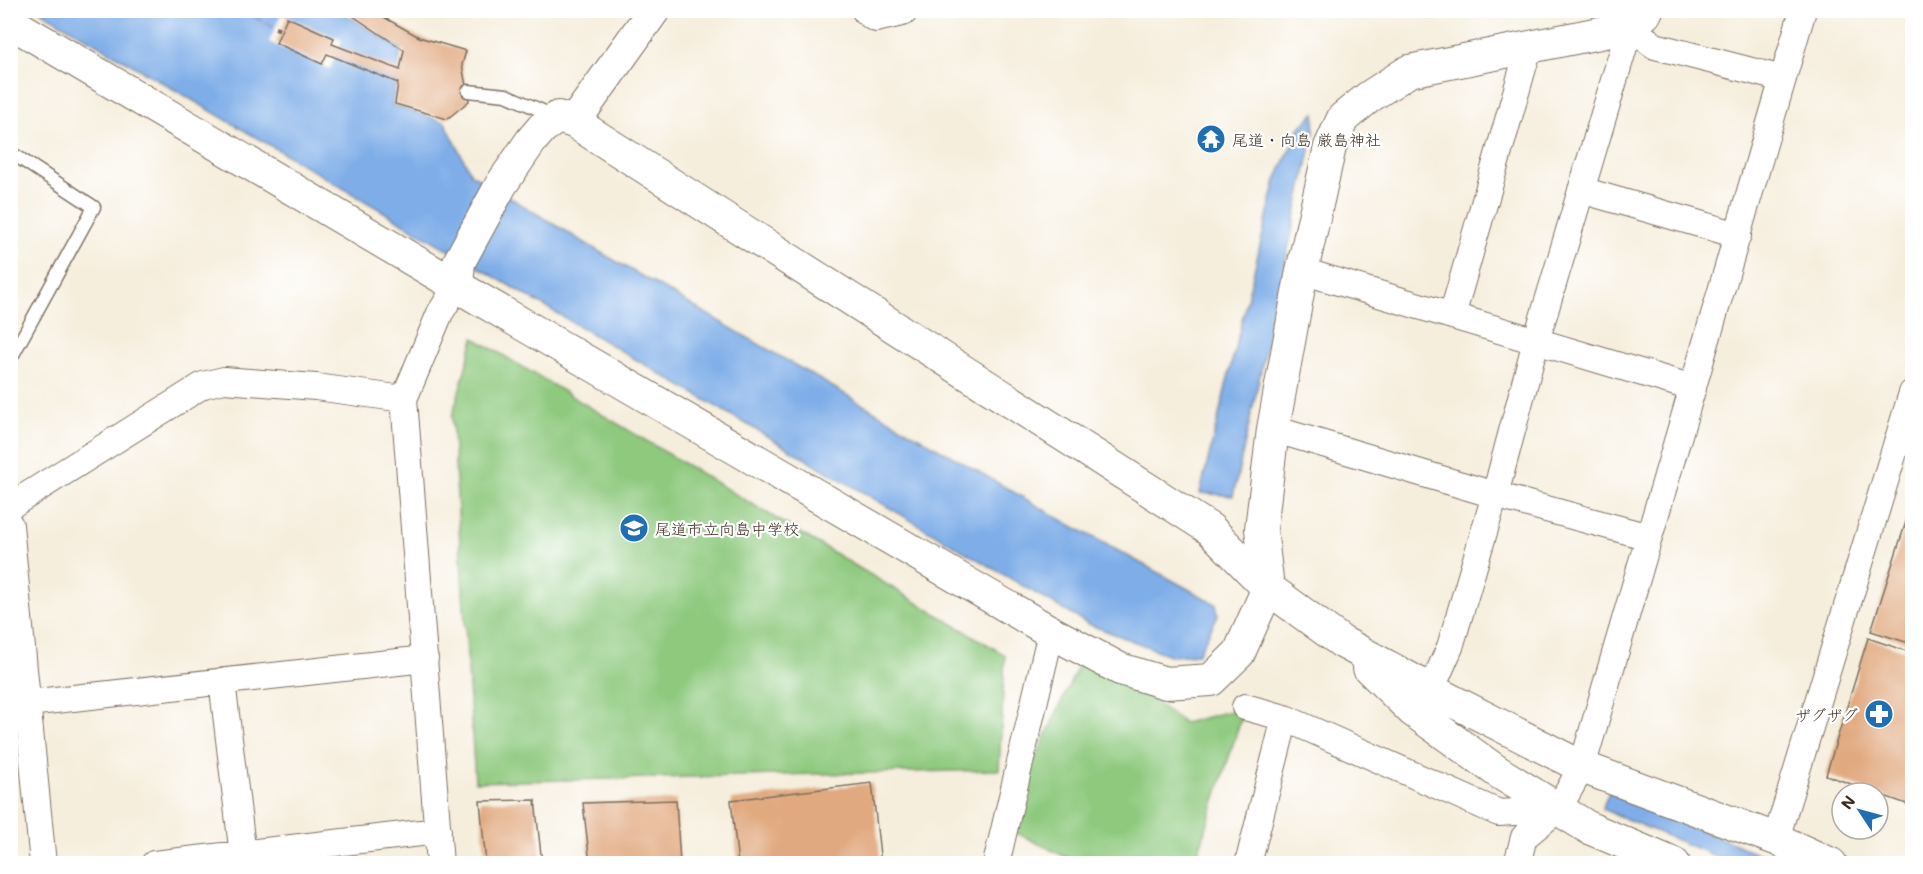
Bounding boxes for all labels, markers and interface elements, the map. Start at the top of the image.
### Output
temple icon: 尾道・向島 厳島神社 [1195,123,1227,155]
place label: 尾道・向島 厳島神社 [1232,129,1381,150]
school or university icon: 尾道市立向島中学校 [618,512,650,544]
place label: 尾道市立向島中学校 [655,518,799,539]
pharmacy icon: ザグザグ [1863,698,1895,730]
place label: ザグザグ [1795,704,1858,725]
north arrow [1830,781,1890,841]
text: N [1835,791,1860,813]

